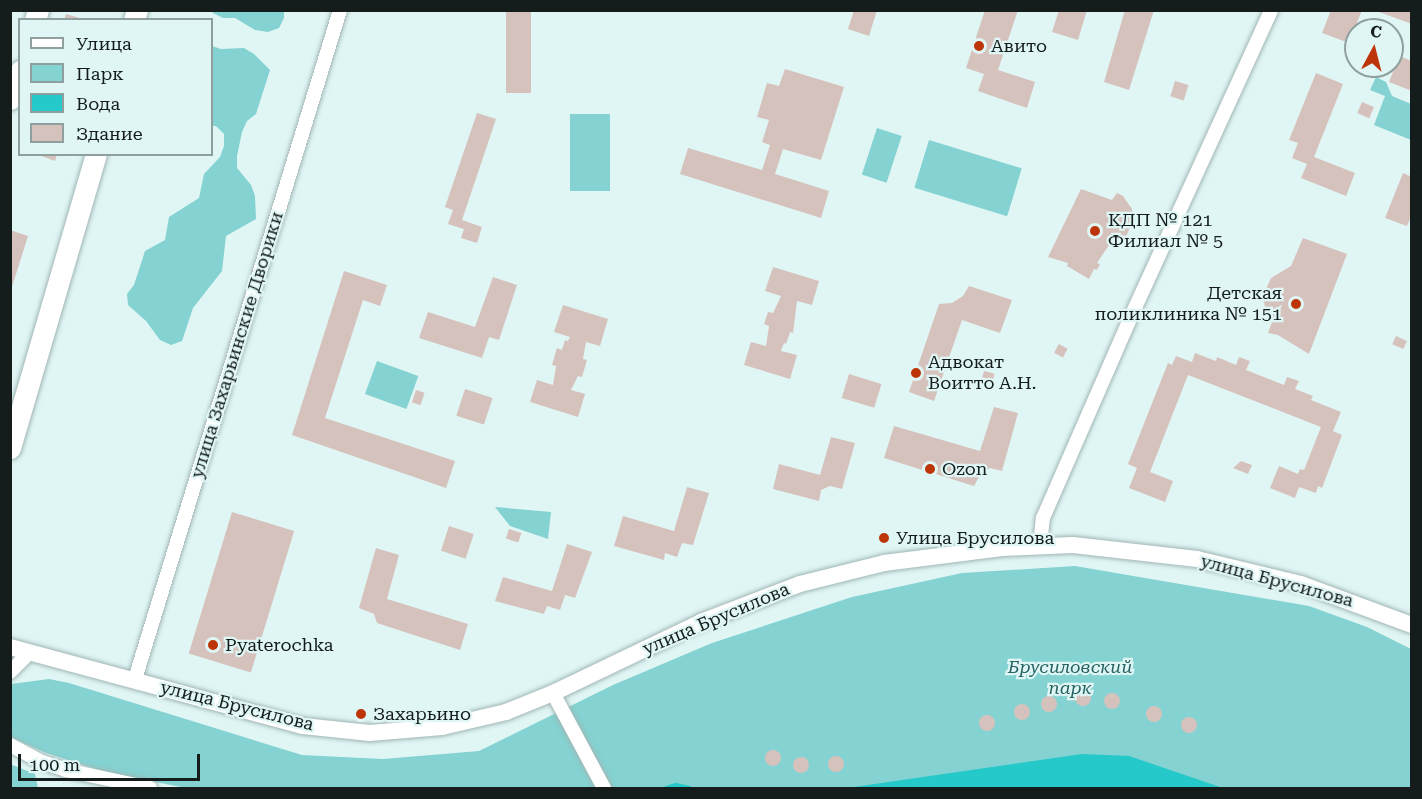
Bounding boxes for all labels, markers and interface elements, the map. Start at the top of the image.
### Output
legend [18,18,213,156]
north arrow [1344,18,1404,78]
text: С [1369,22,1383,42]
text: Улица [76,33,132,54]
place label: Авито [991,35,1047,57]
marker: Авито [972,39,986,53]
text: Парк [76,63,124,84]
text: Вода [76,93,120,114]
text: Здание [76,123,143,144]
street label: улица Захарьинские Дворики [186,209,288,481]
place label: КДП № 121 Филиал № 5 [1108,210,1223,252]
marker: КДП № 121 Филиал № 5 [1086,222,1104,240]
place label: Детская поликлиника № 151 [1095,283,1282,326]
marker: Детская поликлиника № 151 [1287,295,1305,313]
place label: Адвокат Воитто А.Н. [928,352,1036,394]
marker: Адвокат Воитто А.Н. [909,366,923,380]
place label: Ozon [942,458,987,480]
marker: Ozon [923,462,937,476]
place label: Улица Брусилова [896,527,1054,549]
marker: Улица Брусилова [877,531,891,545]
street label: улица Брусилова [1198,550,1356,612]
street label: улица Брусилова [639,578,793,660]
place label: Pyaterochka [225,634,333,656]
marker: Pyaterochka [206,638,220,652]
park label: Брусиловский парк [1008,657,1132,700]
street label: улица Брусилова [158,676,316,736]
place label: Захарьино [373,703,471,725]
marker: Захарьино [354,707,368,721]
scale bar [21,742,202,780]
text: 100 m [29,754,80,775]

